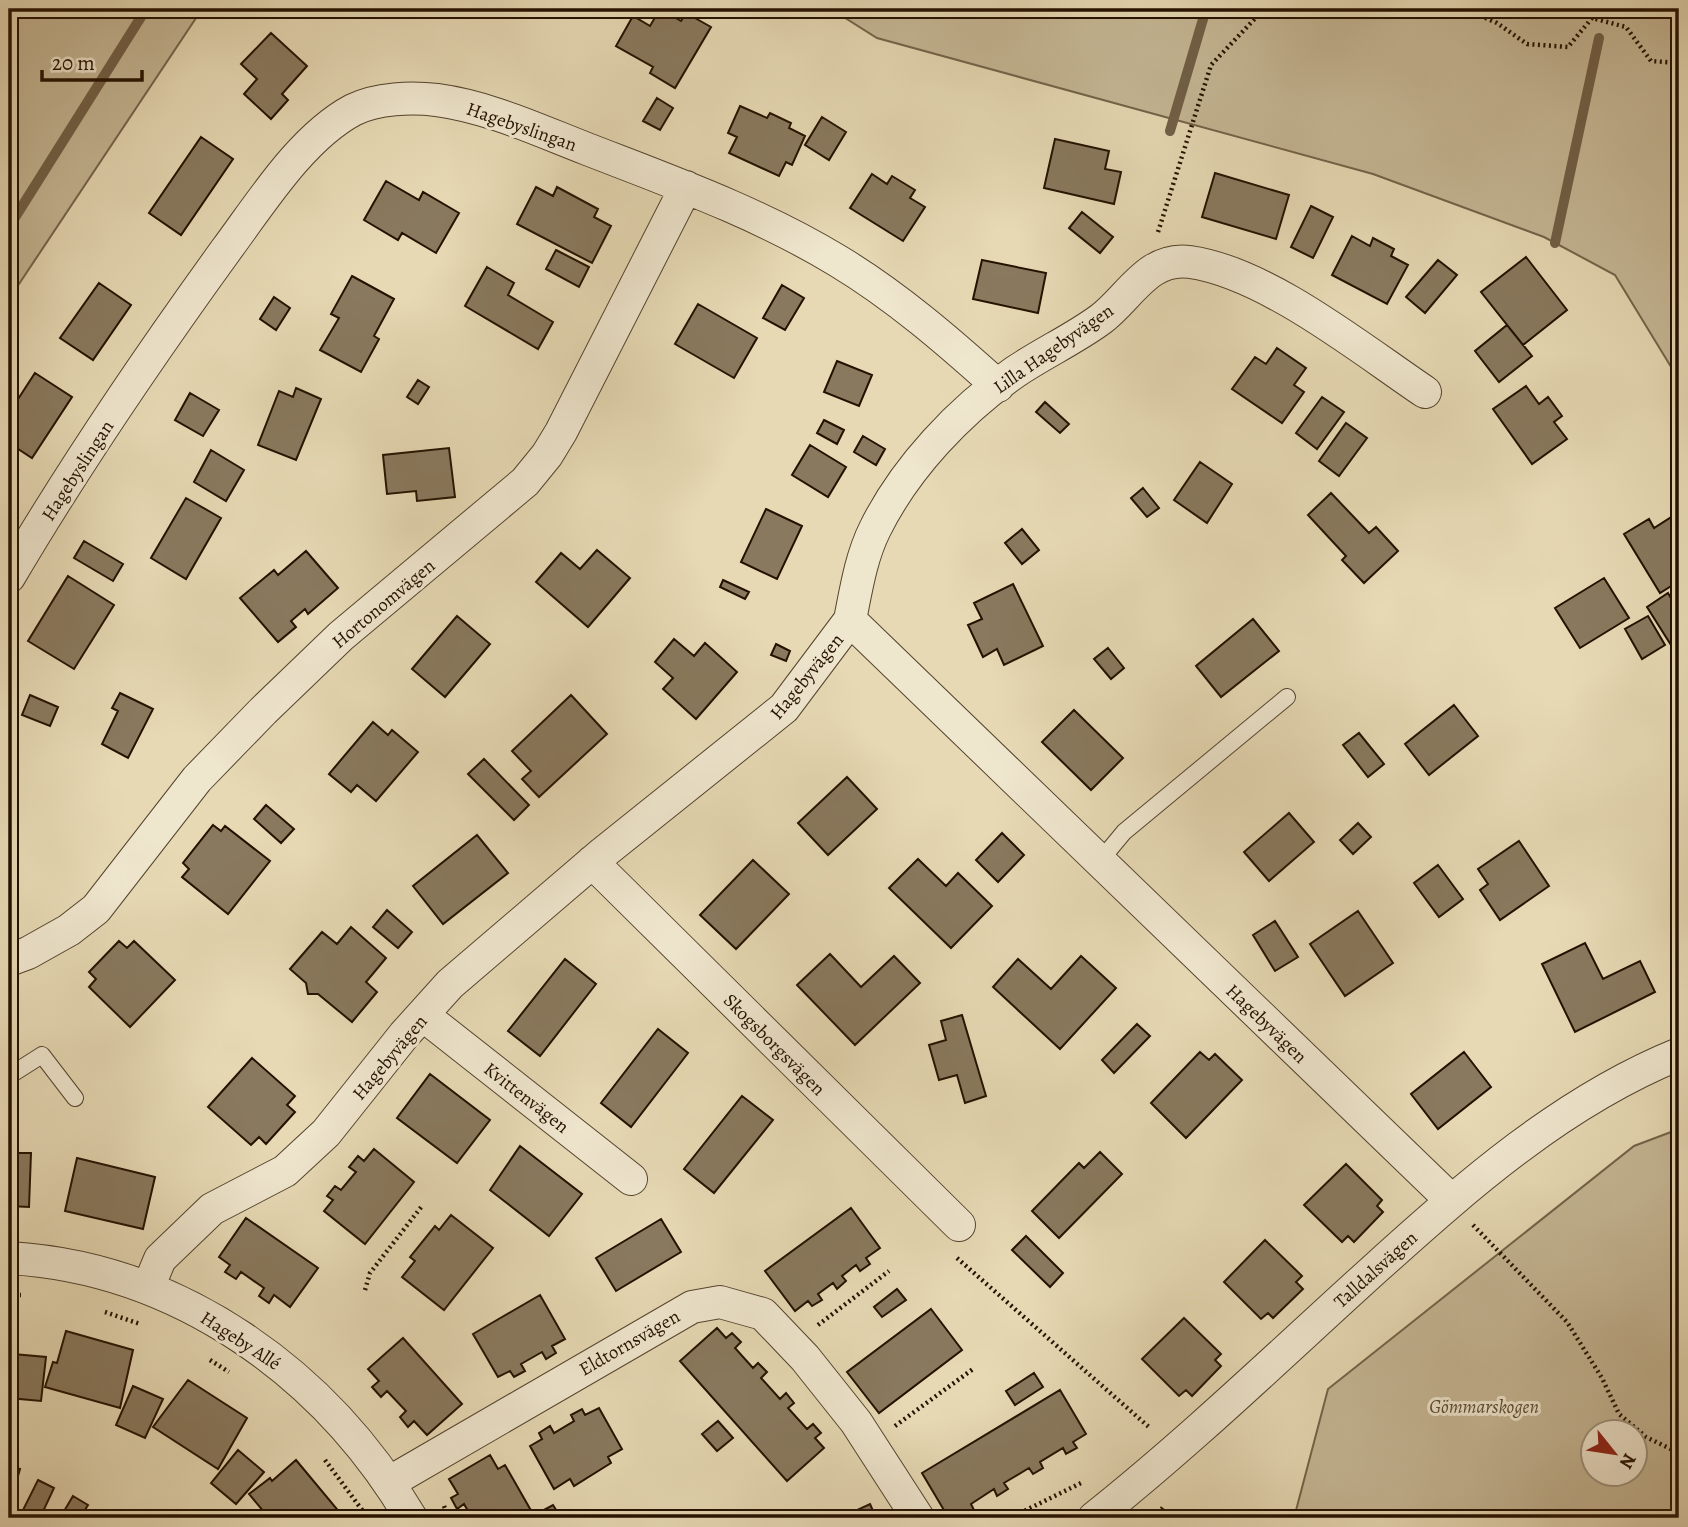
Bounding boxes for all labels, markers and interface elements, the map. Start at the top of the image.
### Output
scale bar [42,38,142,82]
text: 20 m [52,49,95,77]
street label: Hagebyslingan [463,96,580,158]
street label: Lilla Hagebyvägen [988,298,1119,400]
street label: Hagebyslingan [36,415,120,526]
street label: Hortonomvägen [327,553,441,655]
street label: Hagebyvägen [764,628,850,725]
street label: Hagebyvägen [1220,978,1313,1069]
street label: Skogsborgsvägen [718,988,831,1101]
street label: Hagebyvägen [346,1009,433,1106]
street label: Kvittenvägen [478,1056,574,1139]
street label: Talldalsvägen [1328,1225,1423,1314]
street label: Eldtornsvägen [574,1303,685,1382]
street label: Hageby Allé [195,1305,286,1377]
park label: Gömmarskogen [1429,1394,1539,1420]
north arrow [1580,1418,1650,1488]
text: N [1613,1449,1643,1474]

